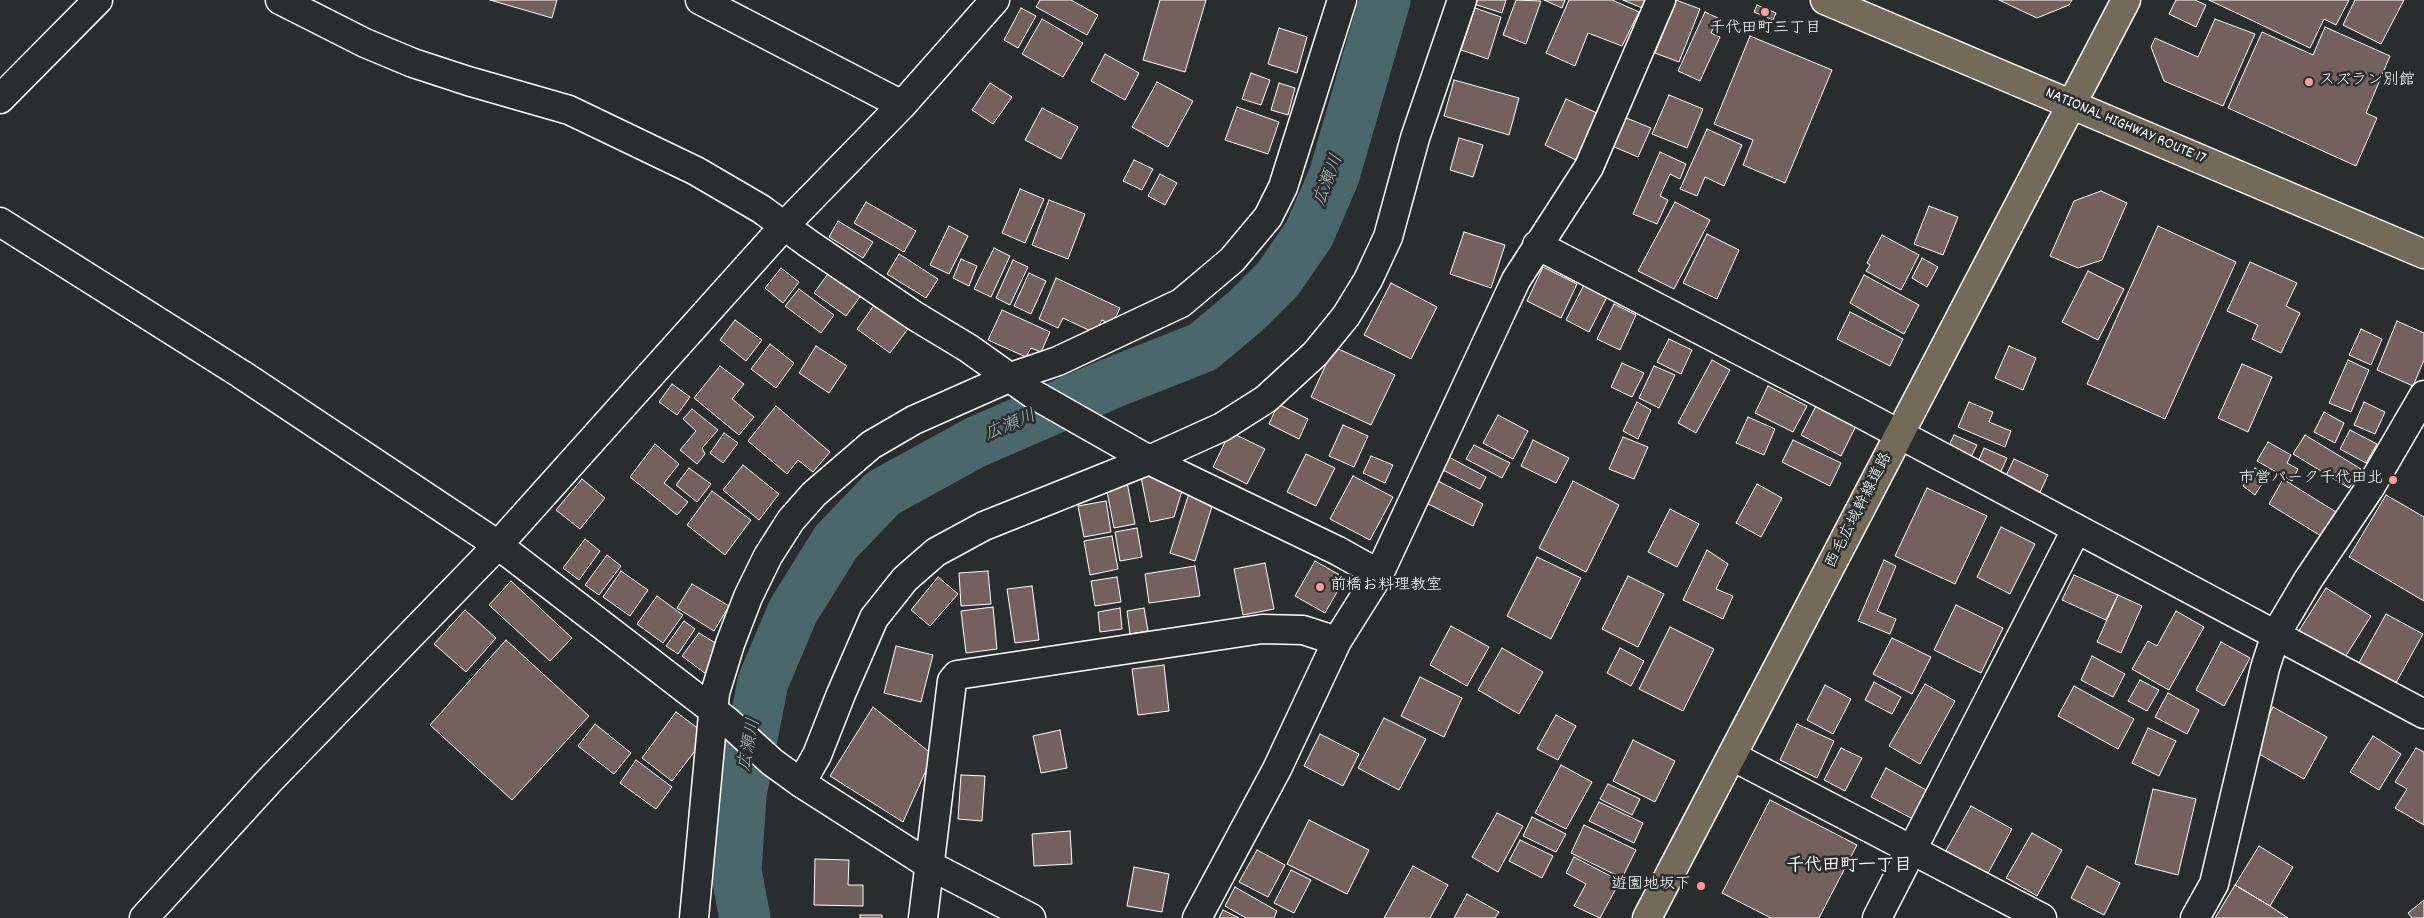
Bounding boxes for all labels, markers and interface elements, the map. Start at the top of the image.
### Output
marker: 千代田町三丁目 [1759,6,1771,18]
place label: 千代田町三丁目 [1709,20,1821,40]
place label: スズラン別館 [2319,72,2415,92]
marker: スズラン別館 [2303,76,2315,88]
street label: NATIONAL HIGHWAY ROUTE 17 [2042,84,2208,170]
water label: 広瀬川 [1310,152,1350,210]
water label: 広瀬川 [982,407,1040,447]
street label: 西毛広域幹線道路 [1822,450,1898,572]
place label: 市営パーク千代田北 [2239,470,2383,490]
marker: 市営パーク千代田北 [2387,474,2399,486]
place label: 前橋お料理教室 [1330,577,1442,597]
marker: 前橋お料理教室 [1314,581,1326,593]
water label: 広瀬川 [735,716,767,774]
district label: 千代田町一丁目 [1786,857,1912,879]
place label: 遊園地坂下 [1611,876,1691,896]
marker: 遊園地坂下 [1695,880,1707,892]

